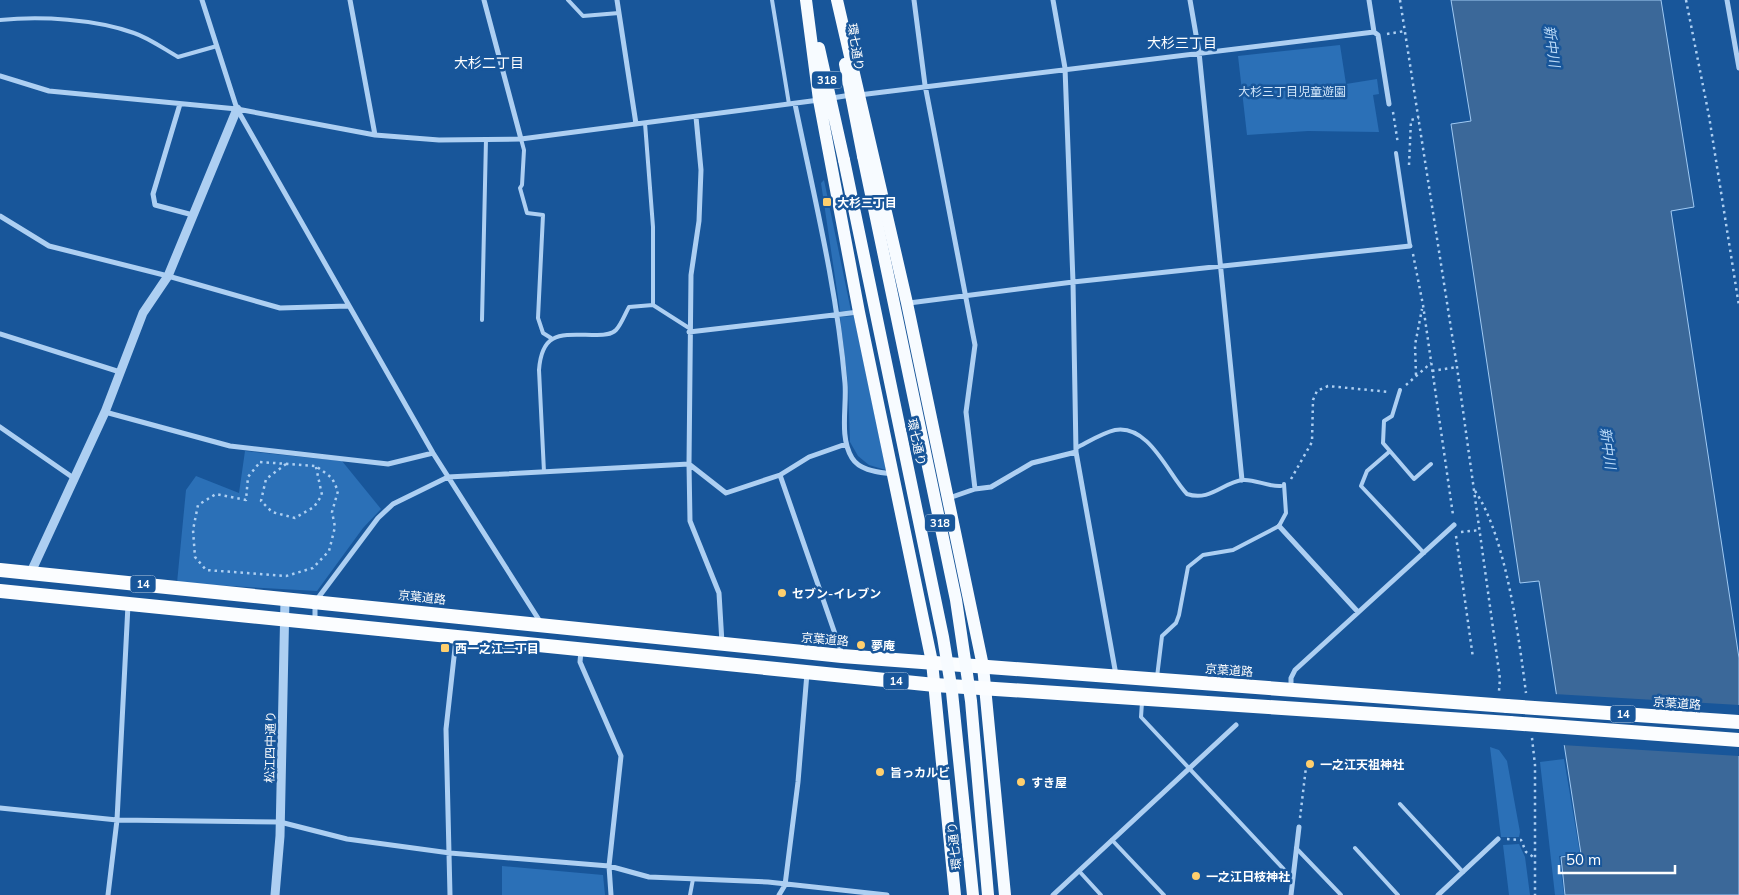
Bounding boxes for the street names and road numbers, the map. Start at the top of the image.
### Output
street label: 環七通り [845,22,867,72]
road number: 318 [812,72,842,88]
street label: 環七通り [905,417,929,467]
road number: 318 [925,514,955,532]
road number: 14 [130,576,156,592]
street label: 京葉道路 [397,587,447,607]
street label: 京葉道路 [800,629,850,649]
street label: 京葉道路 [1205,661,1253,679]
road number: 14 [884,672,908,689]
street label: 京葉道路 [1653,694,1701,712]
road number: 14 [1610,706,1636,722]
street label: 松江四中通り [262,711,278,783]
street label: 環七通り [944,821,964,871]

